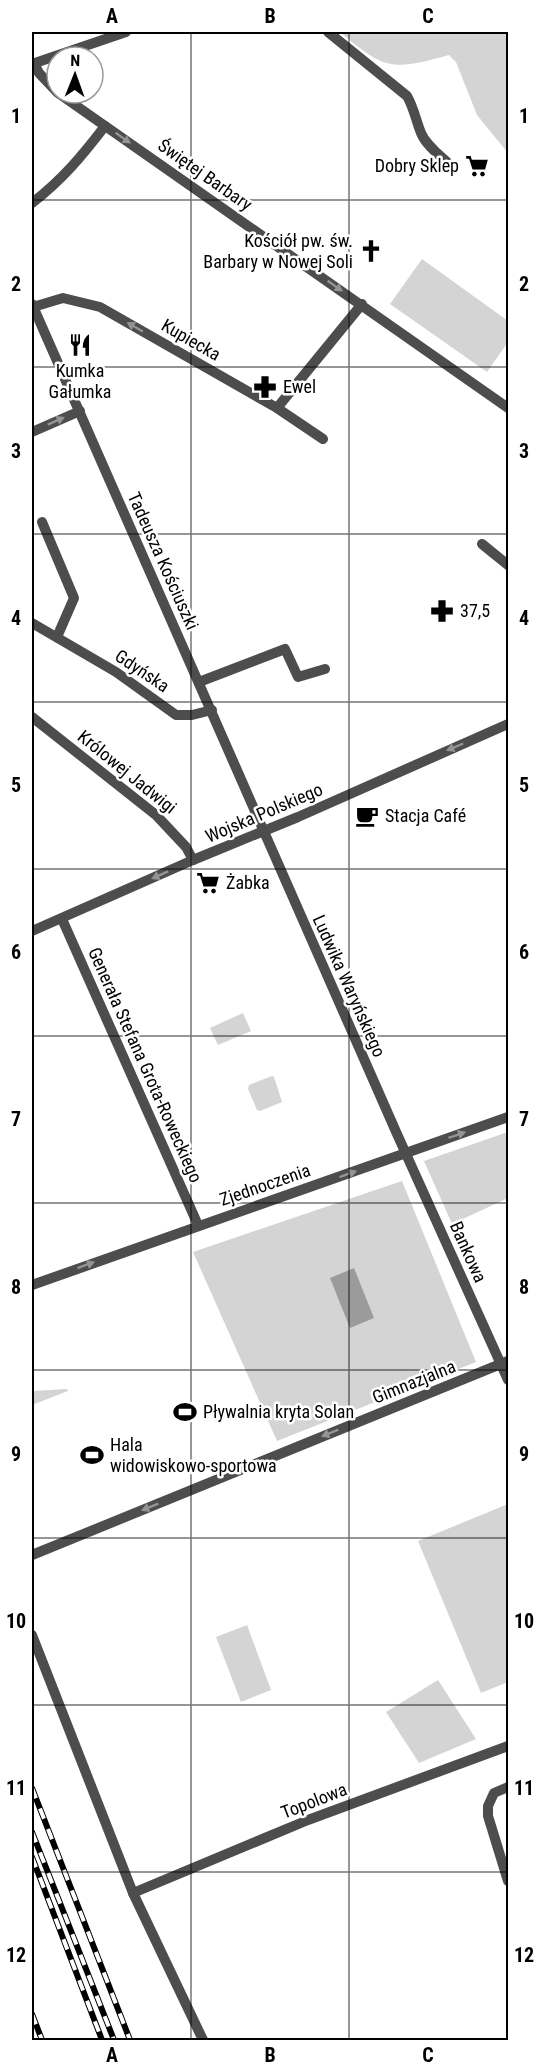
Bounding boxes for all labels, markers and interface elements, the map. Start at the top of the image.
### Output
text: A [106,4,118,28]
text: B [264,4,276,28]
text: C [422,4,434,28]
north arrow [45,45,105,105]
text: N [70,51,80,70]
text: 1 [11,104,21,128]
text: 1 [519,104,529,128]
one-way arrow [115,132,131,144]
street label: Świętej Barbary [154,134,257,215]
supermarket icon: Dobry Sklep [464,153,490,179]
place label: Dobry Sklep [375,155,459,176]
place label: Kościół pw. św. Barbary w Nowej Soli [203,230,353,272]
church icon: Kościół pw. św. Barbary w Nowej Soli [358,238,384,264]
text: 2 [11,272,21,296]
text: 2 [519,272,529,296]
one-way arrow [327,280,343,291]
street label: Kupiecka [158,314,225,365]
one-way arrow [126,322,143,332]
restaurant icon: Kumka Gałumka [67,332,93,358]
place label: Kumka Gałumka [49,360,111,402]
pharmacy icon: Ewel [252,374,278,400]
place label: Ewel [283,376,316,397]
one-way arrow [47,416,65,426]
text: 3 [11,439,21,463]
text: 3 [519,439,529,463]
street label: Tadeusza Kościuszki [124,489,203,633]
pharmacy icon: 37,5 [429,598,455,624]
place label: 37,5 [460,600,490,621]
text: 4 [11,606,21,630]
text: 4 [519,606,529,630]
street label: Gdyńska [111,645,173,696]
street label: Królowej Jadwigi [74,725,181,818]
one-way arrow [446,743,463,752]
text: 5 [11,773,21,797]
text: 5 [519,773,529,797]
street label: Wojska Polskiego [202,778,326,847]
cafe icon: Stacja Café [354,803,380,829]
place label: Stacja Café [385,805,466,826]
one-way arrow [151,870,169,880]
supermarket icon: Żabka [195,870,221,896]
place label: Żabka [226,872,270,893]
street label: Ludwika Waryńskiego [309,912,390,1060]
text: 6 [11,940,21,964]
text: 6 [519,940,529,964]
street label: Generała Stefana Grota-Roweckiego [84,944,207,1186]
text: 7 [11,1107,21,1131]
text: 7 [519,1107,529,1131]
one-way arrow [448,1130,466,1140]
street label: Zjednoczenia [217,1159,313,1210]
one-way arrow [339,1168,357,1178]
street label: Bankowa [446,1218,491,1286]
one-way arrow [78,1260,96,1270]
text: 8 [11,1275,21,1299]
text: 8 [519,1275,529,1299]
street label: Gimnazjalna [369,1355,458,1408]
sports icon: Pływalnia kryta Solan [172,1399,198,1425]
place label: Pływalnia kryta Solan [203,1401,354,1422]
one-way arrow [321,1429,339,1438]
place label: Hala widowiskowo-sportowa [110,1434,277,1476]
text: 9 [11,1442,21,1466]
sports icon: Hala widowiskowo-sportowa [79,1442,105,1468]
text: 9 [519,1442,529,1466]
one-way arrow [140,1502,158,1512]
text: 10 [6,1609,26,1633]
text: 10 [514,1609,534,1633]
text: 11 [6,1776,26,1800]
text: 11 [514,1776,534,1800]
street label: Topolowa [278,1778,350,1823]
text: 12 [6,1943,26,1967]
text: 12 [514,1943,534,1967]
text: A [106,2043,118,2067]
text: B [264,2043,276,2067]
text: C [422,2043,434,2067]

